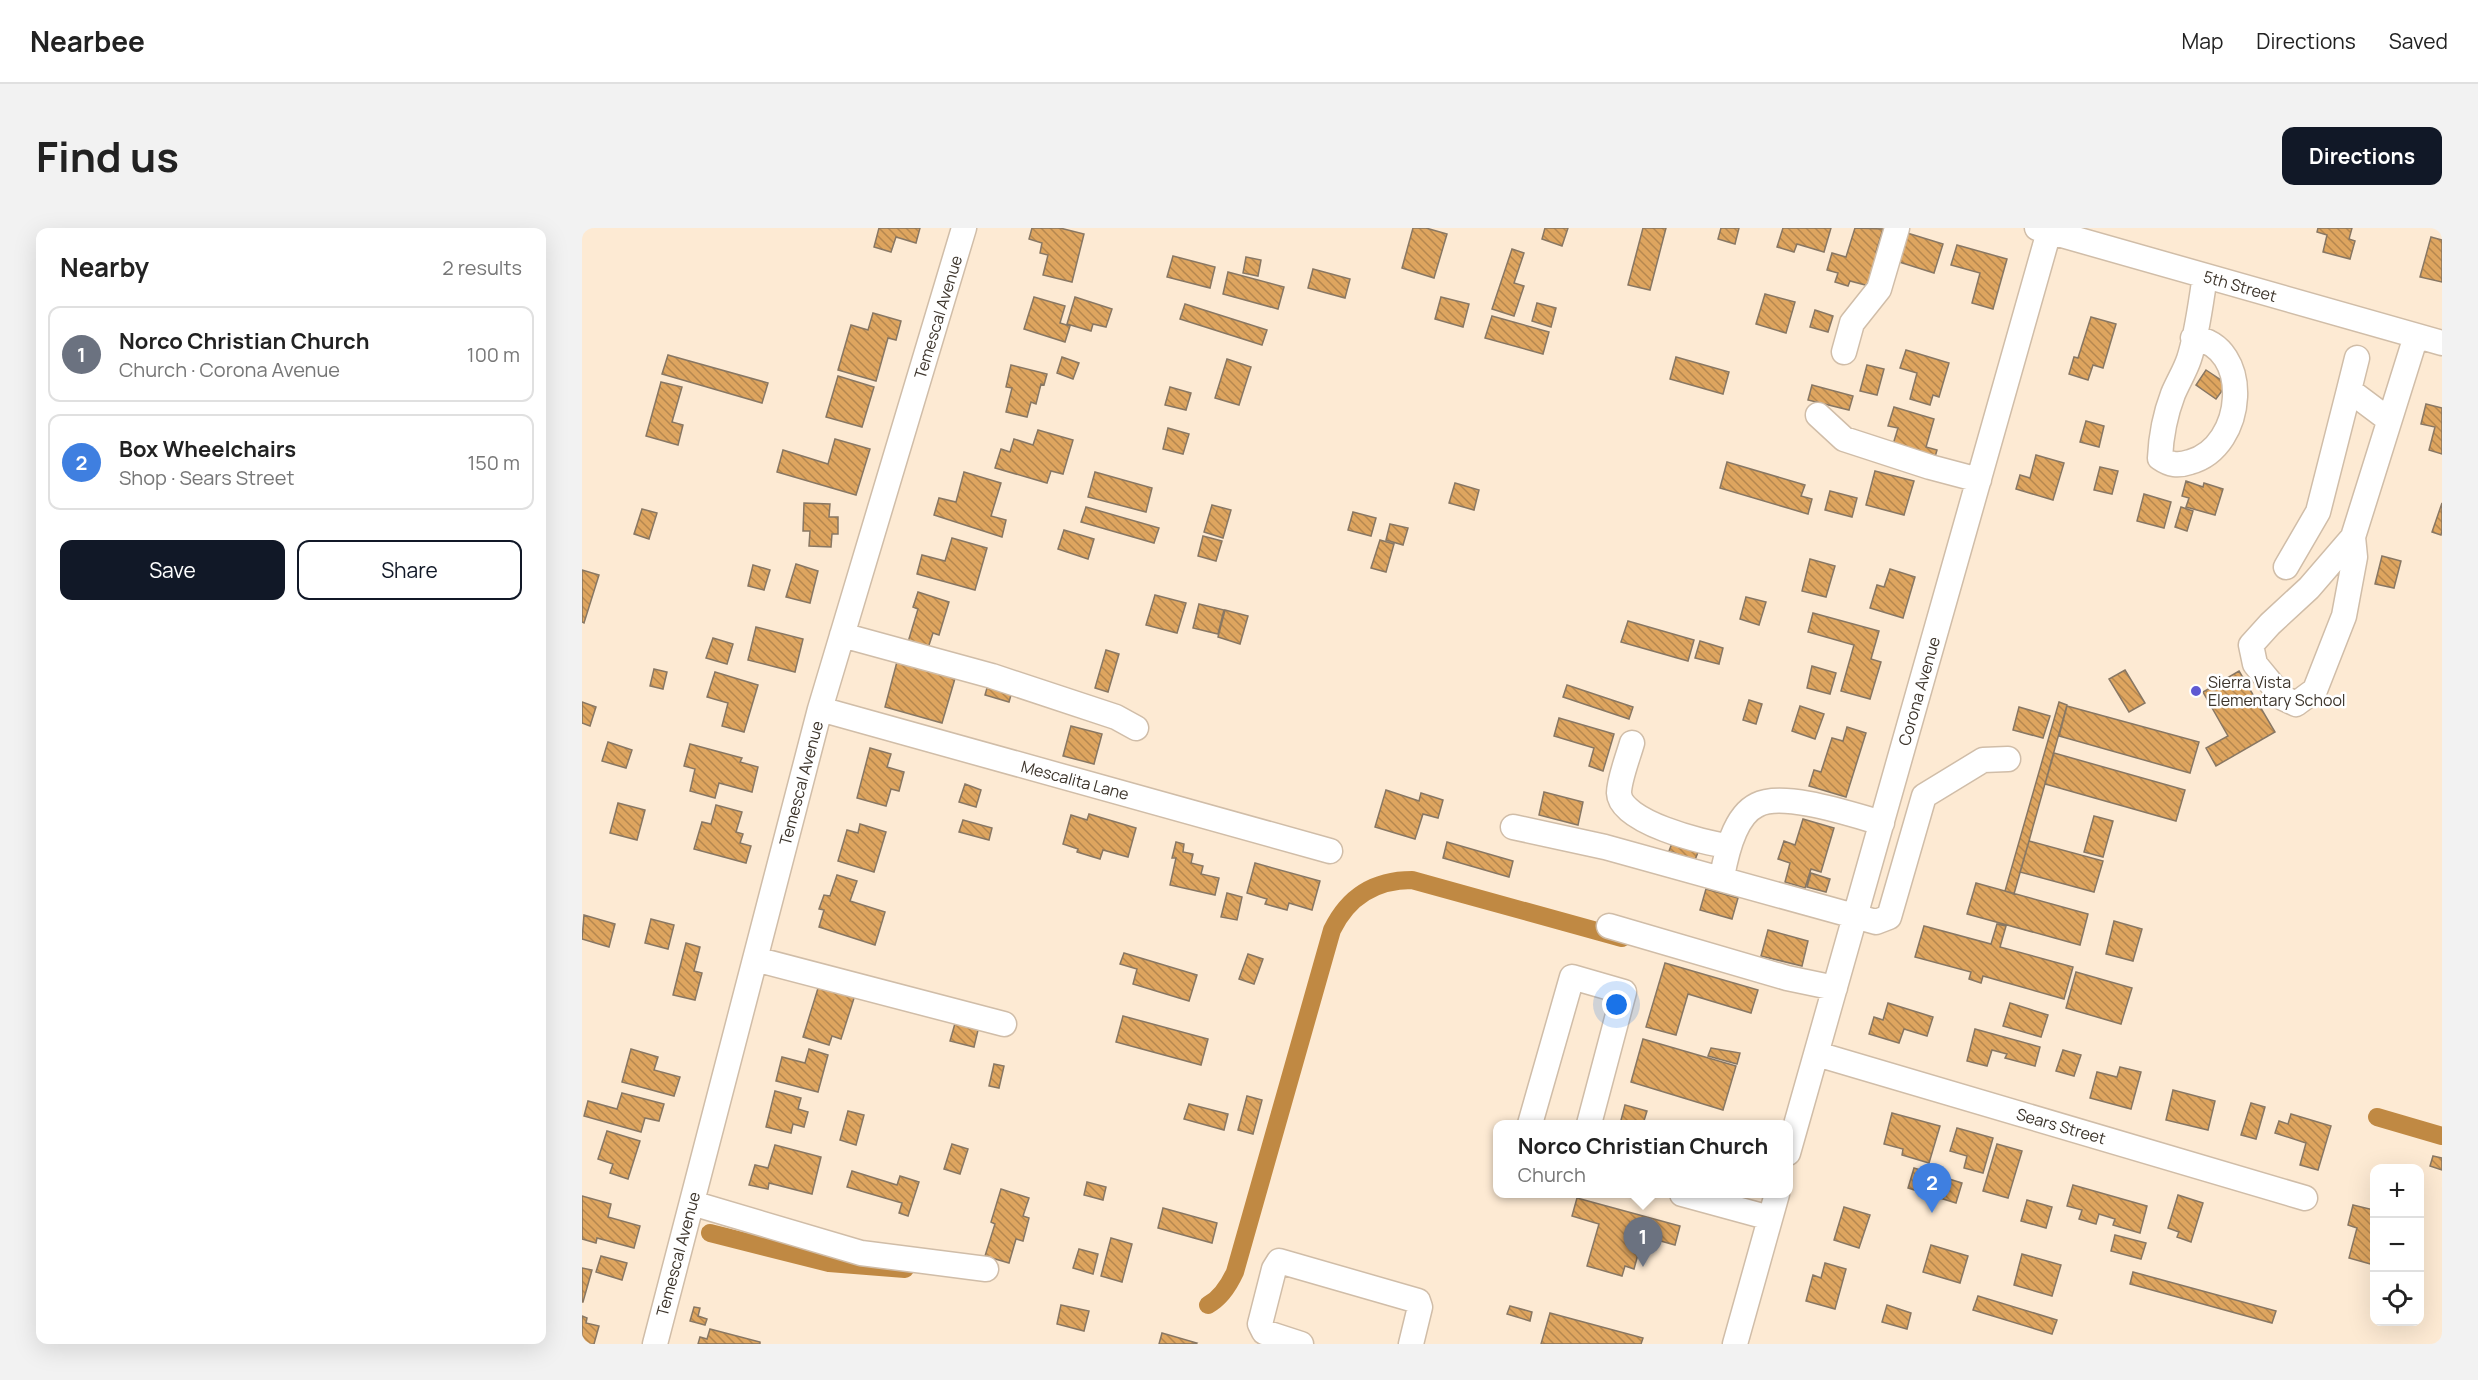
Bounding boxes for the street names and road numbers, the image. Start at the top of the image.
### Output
street label: Temescal Avenue [909,253,967,381]
street label: 5th Street [2201,265,2279,307]
street label: Corona Avenue [1893,634,1945,748]
street label: Temescal Avenue [774,718,828,848]
street label: Mescalita Lane [1019,755,1131,805]
street label: Sears Street [2014,1103,2108,1149]
street label: Temescal Avenue [651,1189,705,1319]

